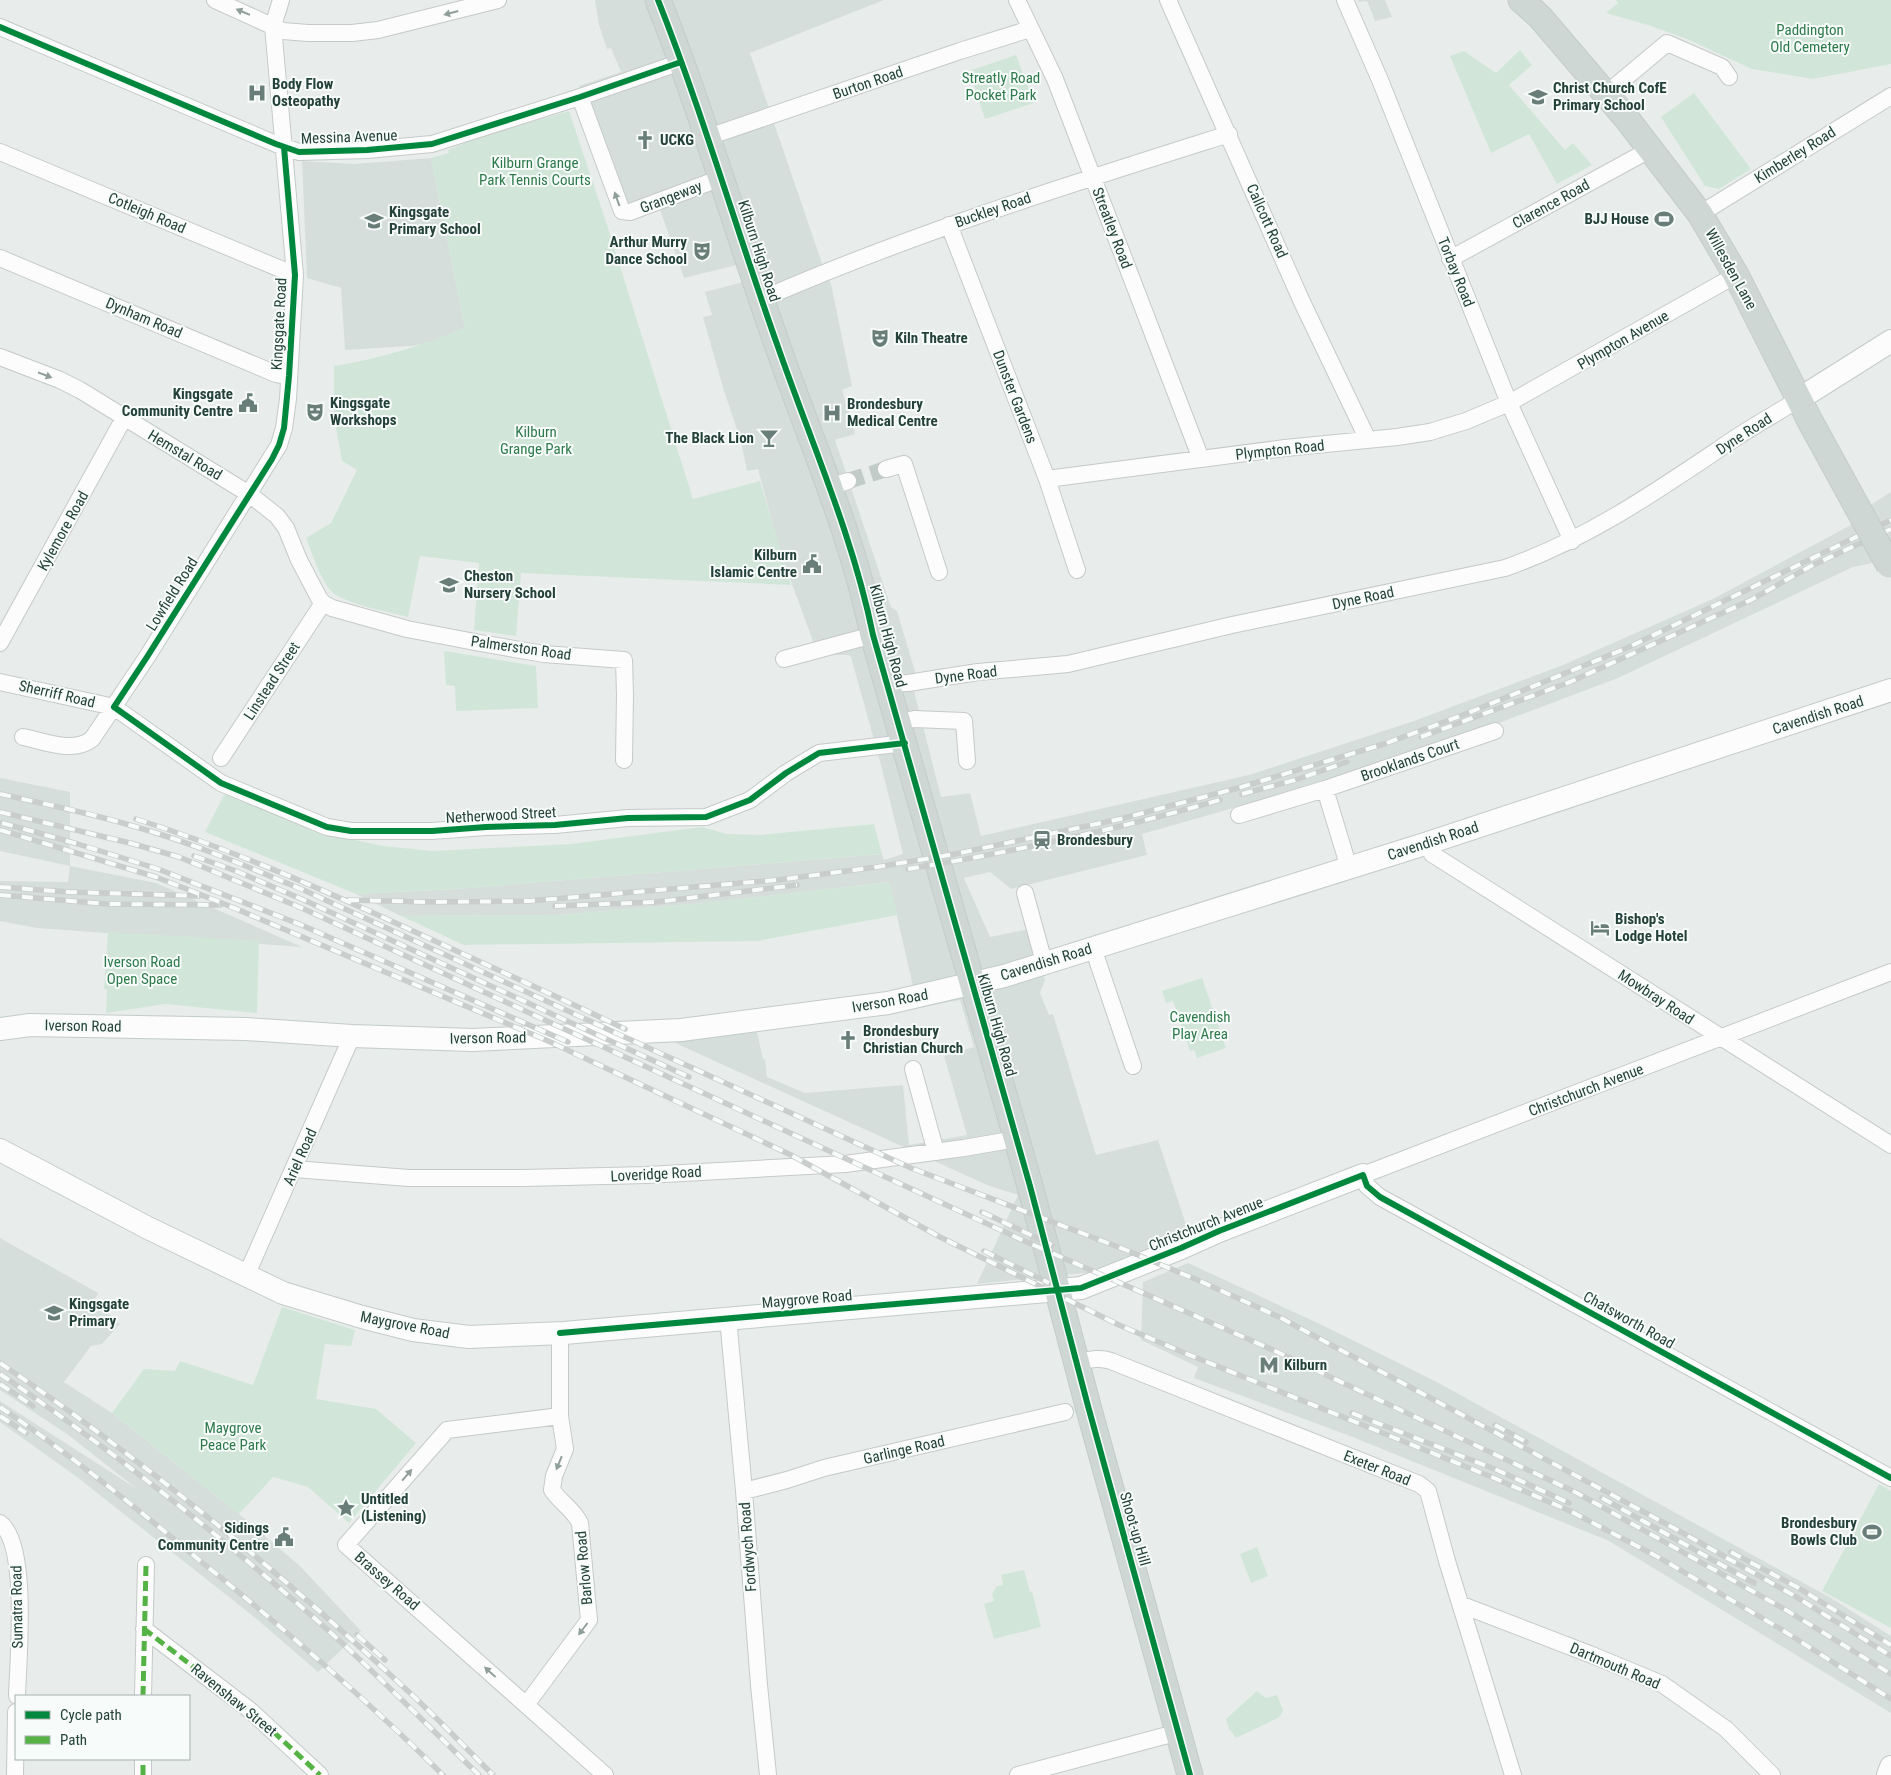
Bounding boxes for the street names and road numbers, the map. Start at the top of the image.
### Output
street label: Burton Road [831,63,905,103]
street label: Kimberley Road [1751,123,1839,187]
street label: Messina Avenue [300,126,398,148]
street label: Clarence Road [1509,175,1593,233]
street label: Grangeway [637,177,705,217]
street label: Callcott Road [1243,181,1291,261]
street label: Streatley Road [1088,185,1136,271]
street label: Cotleigh Road [105,189,189,237]
street label: Buckley Road [953,189,1033,231]
street label: Kilburn High Road [734,198,784,304]
street label: Willesden Lane [1701,226,1761,312]
street label: Torbay Road [1434,235,1478,309]
street label: Kingsgate Road [268,277,290,371]
street label: Dynham Road [103,294,185,342]
street label: Plympton Avenue [1574,307,1672,373]
street label: Dunster Gardens [989,348,1041,446]
street label: Dyne Road [1713,409,1775,459]
street label: Hemstal Road [145,426,225,484]
street label: Plympton Road [1235,436,1325,464]
street label: Kylemore Road [34,488,92,574]
street label: Lowfield Road [142,554,202,634]
street label: Kilburn High Road [866,583,910,689]
street label: Dyne Road [1330,583,1396,613]
street label: Palmerston Road [470,632,572,664]
street label: Linstead Street [240,639,304,723]
street label: Dyne Road [934,662,998,688]
street label: Sherriff Road [17,676,97,712]
street label: Cavendish Road [1770,692,1866,738]
street label: Brooklands Court [1359,735,1461,785]
street label: Netherwood Street [445,803,557,827]
street label: Cavendish Road [1385,818,1481,864]
street label: Cavendish Road [998,940,1094,984]
street label: Mowbray Road [1615,966,1697,1028]
street label: Kilburn High Road [974,972,1020,1078]
street label: Iverson Road [851,985,929,1017]
street label: Iverson Road [44,1016,122,1036]
street label: Iverson Road [449,1028,527,1048]
street label: Christchurch Avenue [1526,1060,1646,1120]
street label: Ariel Road [279,1126,321,1188]
street label: Loveridge Road [610,1163,702,1185]
street label: Christchurch Avenue [1146,1193,1266,1255]
street label: Maygrove Road [761,1286,853,1312]
street label: Chatsworth Road [1580,1287,1678,1353]
street label: Maygrove Road [359,1308,451,1342]
street label: Garlinge Road [862,1432,946,1468]
street label: Exeter Road [1341,1446,1413,1490]
street label: Shoot-up Hill [1116,1490,1154,1568]
street label: Fordwych Road [736,1501,760,1593]
street label: Barlow Road [572,1530,596,1606]
street label: Brassey Road [351,1548,423,1614]
street label: Sumatra Road [7,1565,27,1649]
street label: Dartmouth Road [1567,1639,1663,1693]
street label: Ravenshaw Street [187,1660,281,1740]

